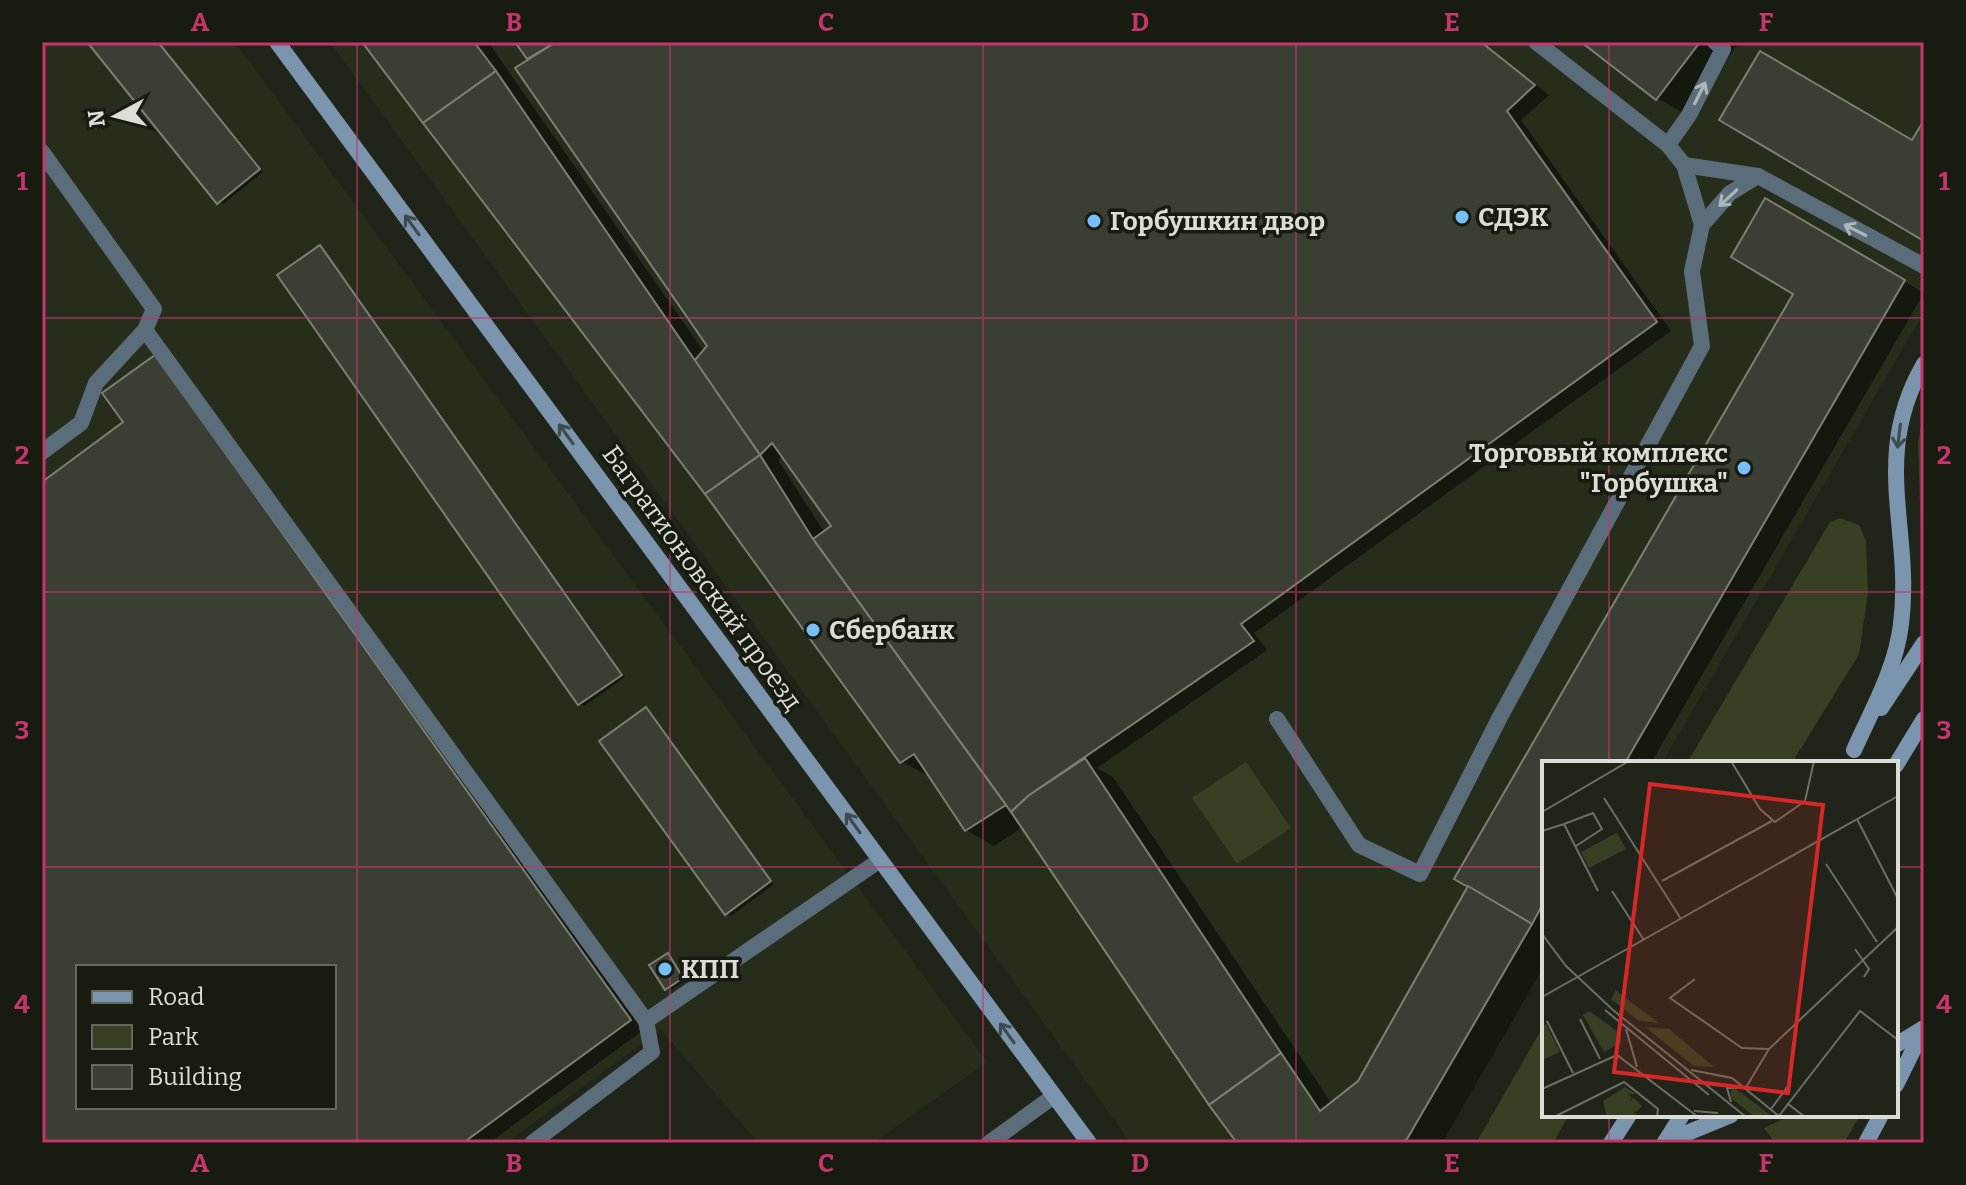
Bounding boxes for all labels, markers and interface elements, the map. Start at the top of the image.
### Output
text: A [191,7,210,38]
text: B [506,7,522,38]
text: C [818,7,834,38]
text: D [1131,7,1149,38]
text: E [1444,7,1460,38]
text: F [1759,7,1774,38]
north arrow [76,76,156,156]
one-way arrow [1693,82,1709,106]
text: N [82,108,111,128]
text: 1 [16,166,28,197]
text: 1 [1938,166,1950,197]
one-way arrow [1718,188,1738,207]
place label: СДЭК [1478,202,1549,233]
place label: Горбушкин двор [1110,206,1325,237]
marker: СДЭК [1453,208,1471,226]
marker: Горбушкин двор [1085,212,1103,230]
one-way arrow [403,214,420,236]
one-way arrow [1843,222,1867,238]
one-way arrow [1891,422,1906,449]
one-way arrow [558,424,575,445]
place label: Торговый комплекс "Горбушка" [1469,438,1728,499]
text: 2 [15,440,29,471]
street label: Багратионовский проезд [596,440,809,717]
text: 2 [1937,440,1951,471]
marker: Торговый комплекс "Горбушка" [1735,459,1753,477]
place label: Сбербанк [829,615,955,646]
marker: Сбербанк [804,621,822,639]
text: 3 [15,715,29,746]
text: 3 [1937,715,1951,746]
inset map [1542,761,1898,1117]
one-way arrow [845,813,862,835]
place label: КПП [681,954,739,985]
marker: КПП [656,960,674,978]
legend [76,965,336,1109]
text: Road [148,983,204,1011]
text: 4 [14,989,30,1020]
text: 4 [1936,989,1952,1020]
text: Park [148,1023,199,1051]
one-way arrow [999,1023,1016,1044]
text: Building [148,1063,242,1091]
text: A [191,1148,210,1179]
text: B [506,1148,522,1179]
text: C [818,1148,834,1179]
text: D [1131,1148,1149,1179]
text: E [1444,1148,1460,1179]
text: F [1759,1148,1774,1179]

